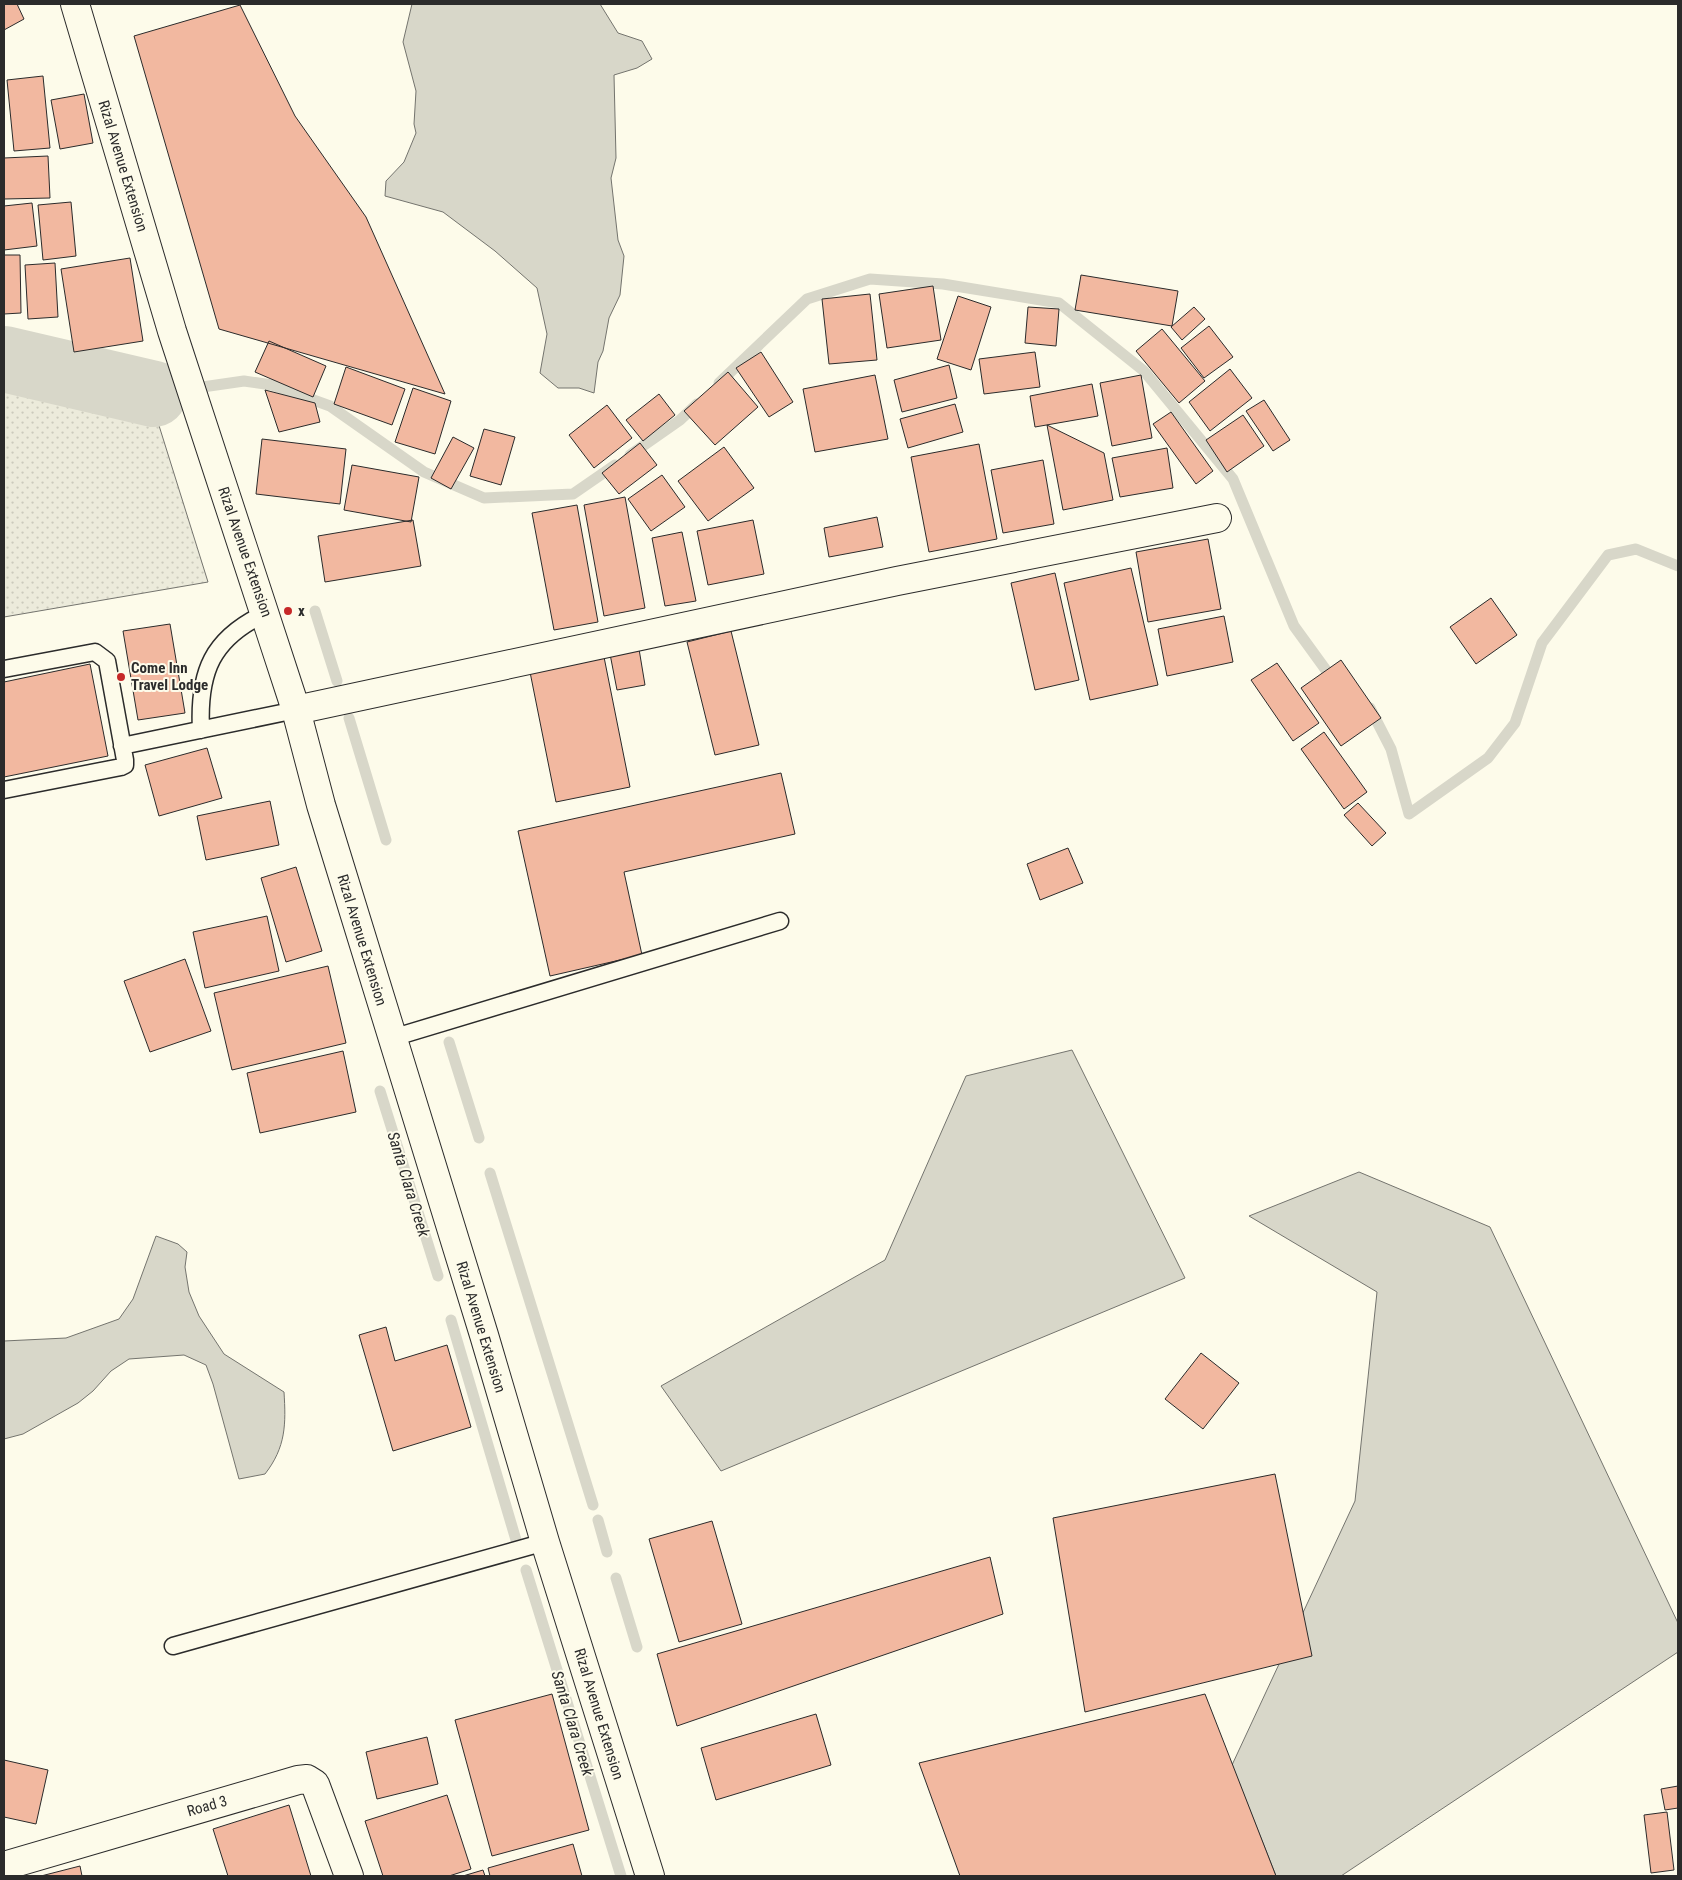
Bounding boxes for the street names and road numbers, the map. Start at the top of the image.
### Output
street label: Rizal Avenue Extension [94,98,152,234]
street label: Rizal Avenue Extension [214,485,276,619]
street label: Rizal Avenue Extension [333,872,391,1008]
street label: Rizal Avenue Extension [452,1259,510,1395]
street label: Rizal Avenue Extension [570,1646,628,1782]
street label: Road 3 [185,1792,229,1820]

